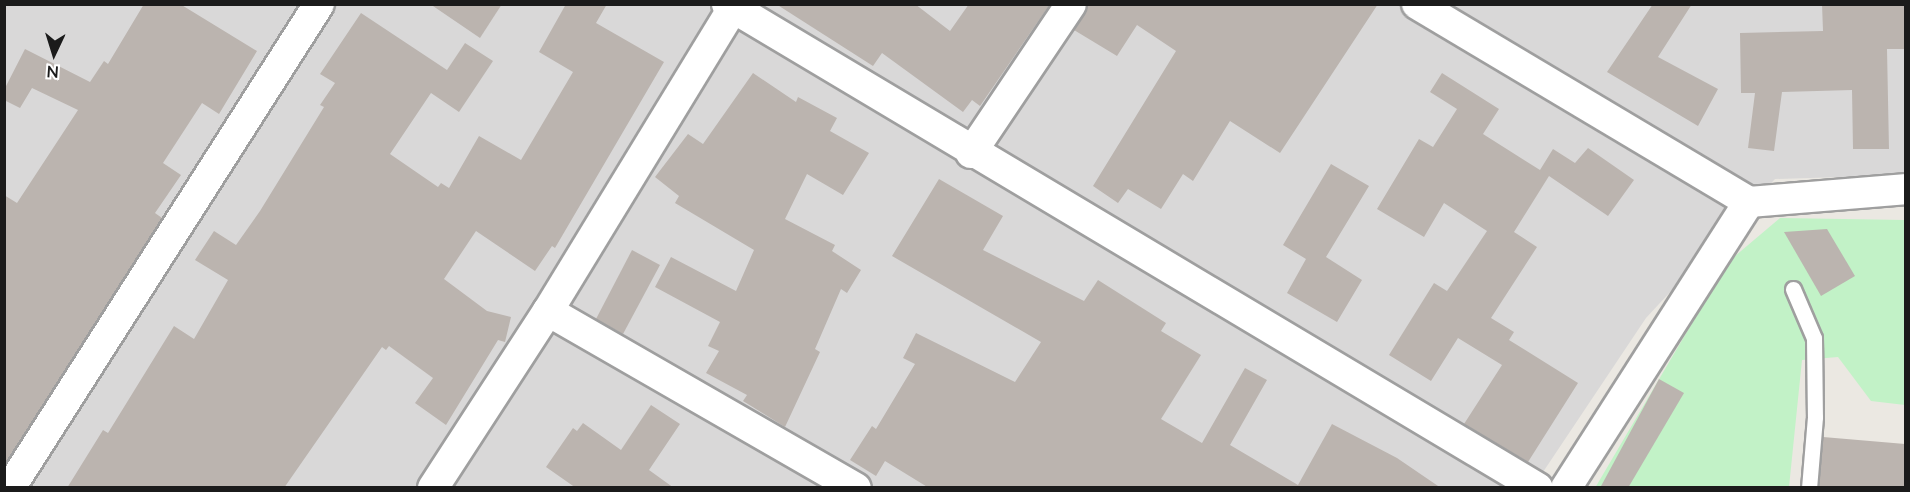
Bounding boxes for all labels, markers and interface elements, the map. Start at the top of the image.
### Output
north arrow [24,24,84,84]
text: N [46,63,60,82]

